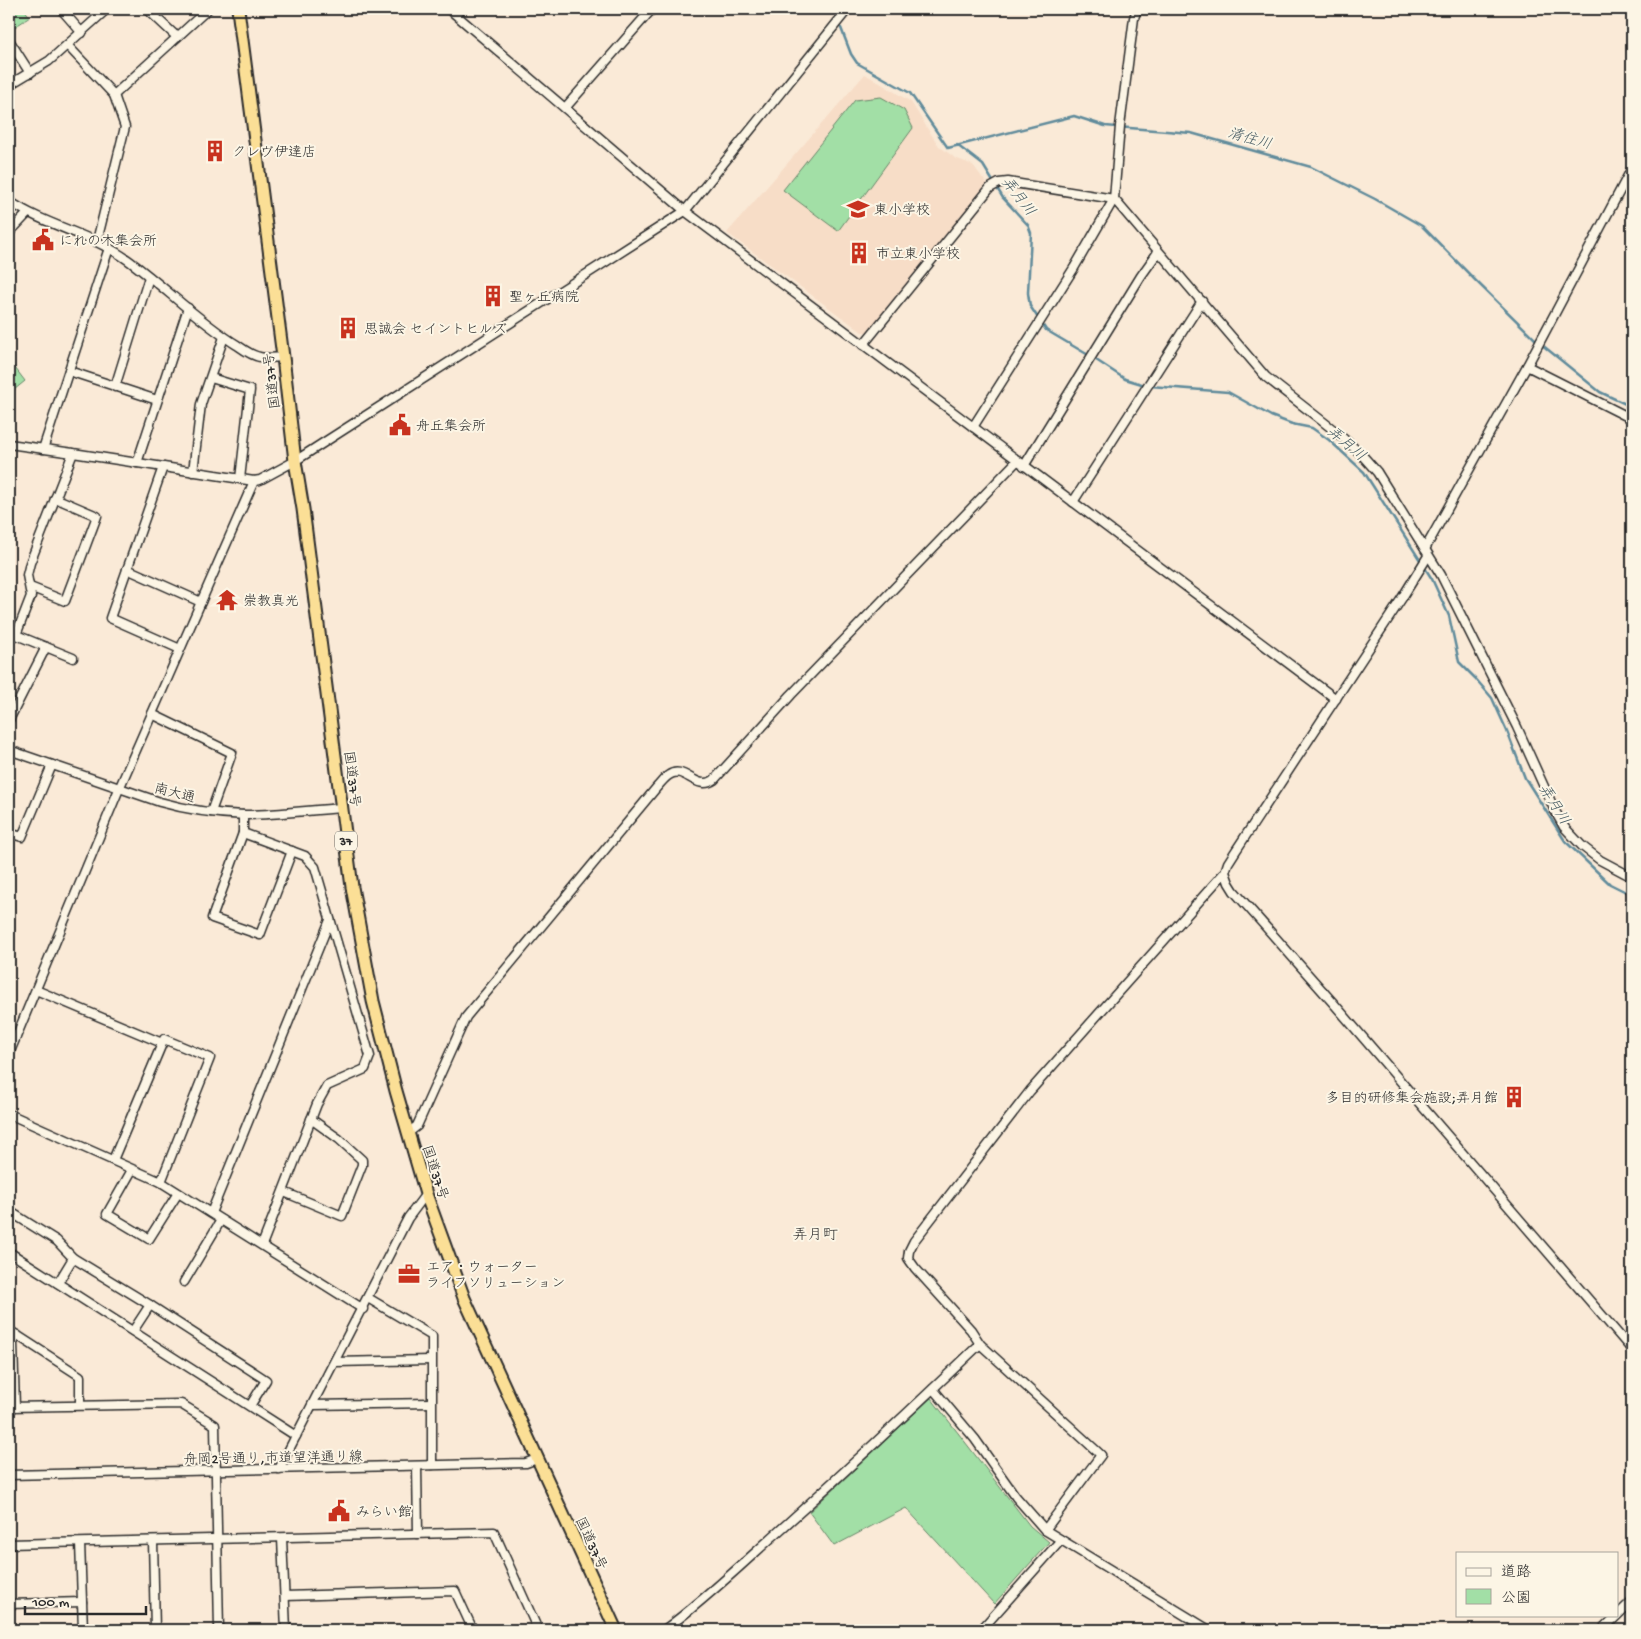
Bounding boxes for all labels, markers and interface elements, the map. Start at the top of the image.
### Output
water label: 清住川 [1225,124,1274,155]
building icon: クレヴ伊達店 [202,138,228,164]
place label: クレヴ伊達店 [232,145,316,162]
water label: 弄月川 [996,174,1038,221]
school or university icon: 東小学校 [845,196,871,222]
place label: 東小学校 [874,203,930,220]
public building icon: にれの木集会所 [30,227,56,253]
place label: にれの木集会所 [59,234,157,251]
building icon: 市立東小学校 [846,240,872,266]
place label: 市立東小学校 [876,247,960,264]
building icon: 聖ヶ丘病院 [480,283,506,309]
place label: 聖ヶ丘病院 [509,290,579,307]
building icon: 思誠会 セイントヒルズ [335,315,361,341]
place label: 思誠会 セイントヒルズ [364,322,507,339]
street label: 国道37号 [262,352,285,410]
public building icon: 舟丘集会所 [387,412,413,438]
place label: 舟丘集会所 [416,419,486,436]
water label: 弄月川 [1323,423,1369,466]
temple icon: 崇教真光 [214,587,240,613]
place label: 崇教真光 [243,593,299,611]
street label: 国道37号 [339,750,362,808]
street label: 南大通 [152,781,197,808]
water label: 弄月川 [1534,781,1573,829]
road number: 37 [335,831,357,850]
building icon: 多目的研修集会施設;弄月館 [1501,1084,1527,1110]
place label: 多目的研修集会施設;弄月館 [1326,1091,1498,1108]
street label: 国道37号 [417,1143,450,1202]
district label: 弄月町 [792,1227,838,1245]
place label: エア・ウォーター ライフソリューション [426,1260,565,1293]
office icon: エア・ウォーター ライフソリューション [396,1261,422,1287]
street label: 舟岡2号通り,市道望洋通り線 [183,1449,363,1470]
public building icon: みらい館 [326,1498,352,1524]
place label: みらい館 [356,1505,412,1522]
street label: 国道37号 [570,1515,609,1573]
legend [1456,1552,1618,1616]
text: 道路 [1501,1564,1531,1582]
scale bar [25,1584,146,1616]
text: 公園 [1501,1590,1531,1608]
text: 100 m [31,1594,70,1612]

